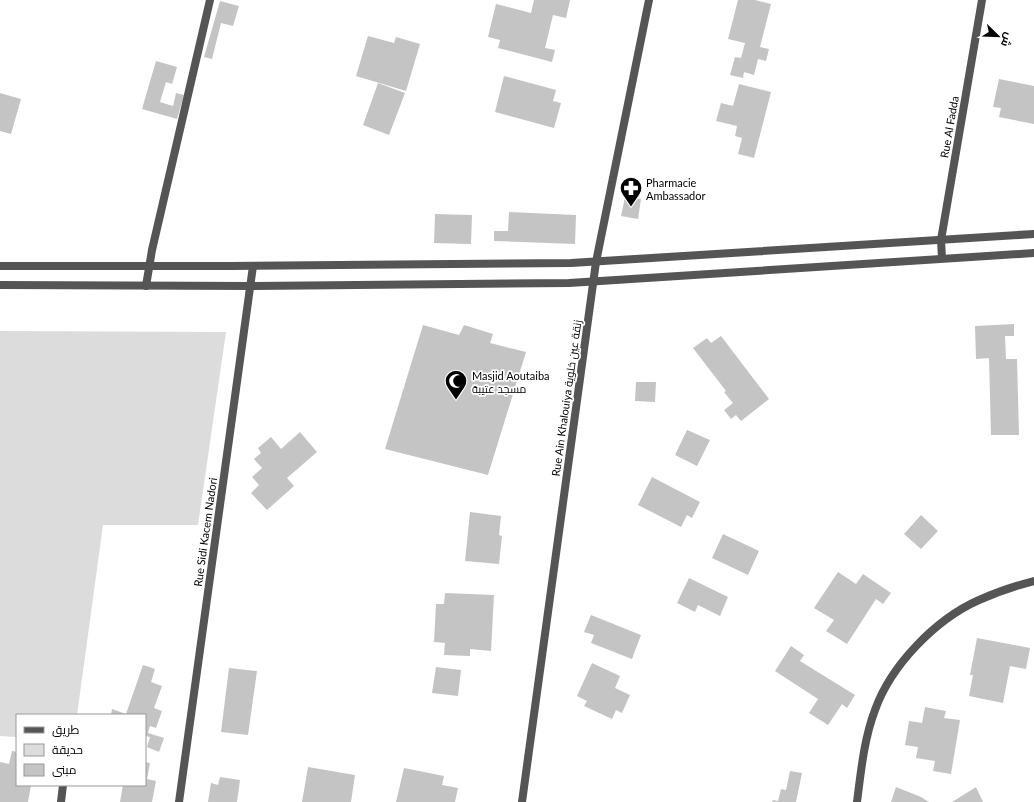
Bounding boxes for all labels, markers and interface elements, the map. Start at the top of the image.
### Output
north arrow [978,16,1018,56]
text: ش [998,31,1016,49]
street label: Rue Al Fadda [937,95,961,159]
pharmacy icon: Pharmacie Ambassador [618,175,644,208]
place label: Pharmacie Ambassador [646,176,706,202]
street label: Rue Ain Khalouiya زنقة عين خلوية [549,319,584,477]
mosque icon: Masjid Aoutaiba مسجد عتيبة [443,368,469,401]
place label: Masjid Aoutaiba مسجد عتيبة [472,369,550,395]
street label: Rue Sidi Kacem Nadori [191,476,219,587]
legend [16,714,146,786]
text: طريق [52,722,80,737]
text: حديقة [52,742,83,757]
text: مبنى [52,762,77,777]

